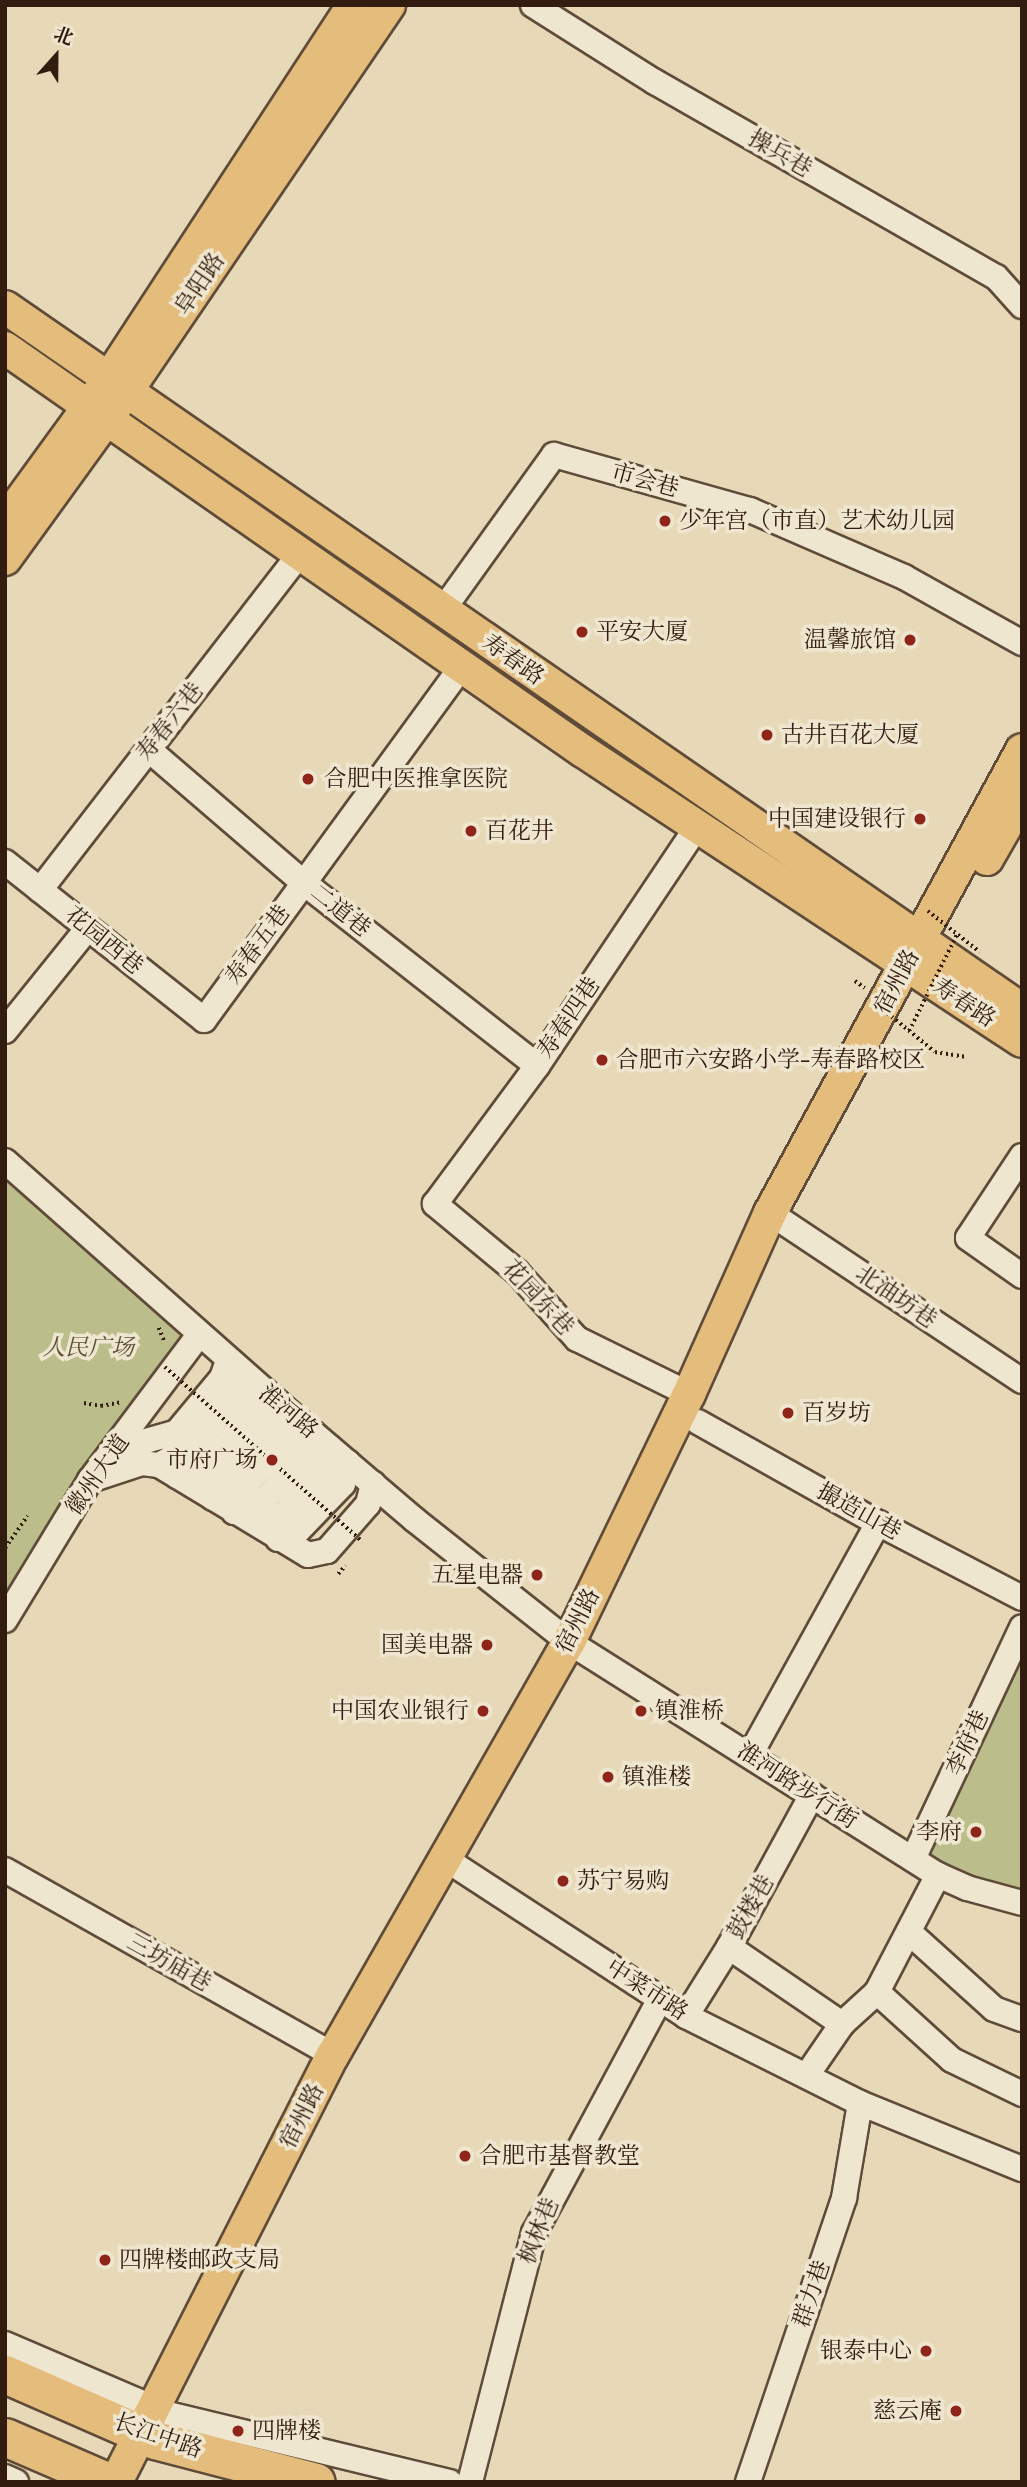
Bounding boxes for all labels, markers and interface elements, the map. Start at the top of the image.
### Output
north arrow [21,21,91,91]
text: 北 [50,21,77,52]
street label: 操兵巷 [743,125,817,183]
street label: 阜阳路 [169,248,231,320]
street label: 市会巷 [608,459,682,503]
place label: 少年宫（市直）艺术幼儿园 [679,507,955,535]
marker: 少年宫（市直）艺术幼儿园 [657,513,673,529]
place label: 平安大厦 [596,618,688,646]
marker: 平安大厦 [574,624,590,640]
place label: 温馨旅馆 [804,626,896,654]
street label: 寿春路 [477,629,549,691]
marker: 温馨旅馆 [902,632,918,648]
street label: 寿春六巷 [131,677,209,767]
place label: 古井百花大厦 [781,721,919,749]
marker: 古井百花大厦 [759,727,775,743]
place label: 合肥中医推拿医院 [324,765,508,793]
marker: 合肥中医推拿医院 [298,769,318,789]
place label: 中国建设银行 [768,805,906,833]
marker: 中国建设银行 [912,811,928,827]
place label: 百花井 [485,817,554,845]
marker: 百花井 [463,823,479,839]
street label: 二道巷 [304,879,376,943]
street label: 寿春五巷 [220,900,296,990]
street label: 花园西巷 [60,901,148,981]
street label: 宿州路 [869,945,925,1019]
street label: 寿春四巷 [532,972,606,1064]
street label: 寿春路 [928,973,1000,1033]
place label: 合肥市六安路小学-寿春路校区 [616,1046,925,1074]
marker: 合肥市六安路小学-寿春路校区 [594,1052,610,1068]
street label: 花园东巷 [497,1255,579,1341]
street label: 北油坊巷 [850,1260,942,1334]
park label: 人民广场 [42,1334,134,1362]
street label: 淮河路 [253,1379,323,1445]
place label: 百岁坊 [802,1399,871,1427]
marker: 百岁坊 [780,1405,796,1421]
street label: 徽州大道 [60,1429,136,1521]
place label: 市府广场 [166,1446,258,1474]
marker: 市府广场 [264,1452,280,1468]
street label: 撮造山巷 [812,1478,906,1546]
place label: 五星电器 [431,1561,523,1589]
marker: 五星电器 [529,1567,545,1583]
street label: 宿州路 [550,1584,606,1658]
place label: 国美电器 [381,1631,473,1659]
marker: 国美电器 [479,1637,495,1653]
place label: 中国农业银行 [331,1697,469,1725]
place label: 镇淮桥 [655,1697,724,1725]
marker: 中国农业银行 [475,1703,491,1719]
marker: 镇淮桥 [633,1703,649,1719]
street label: 李府巷 [941,1706,995,1780]
street label: 淮河路步行街 [732,1737,862,1835]
place label: 镇淮楼 [622,1763,691,1791]
marker: 镇淮楼 [600,1769,616,1785]
place label: 李府 [916,1818,962,1846]
marker: 李府 [968,1824,984,1840]
place label: 苏宁易购 [577,1867,669,1895]
street label: 鼓楼巷 [722,1870,780,1944]
marker: 苏宁易购 [555,1873,571,1889]
street label: 三坊庙巷 [122,1929,216,1997]
street label: 中菜市路 [601,1953,693,2027]
street label: 宿州路 [274,2079,330,2153]
place label: 合肥市基督教堂 [479,2142,640,2170]
marker: 合肥市基督教堂 [457,2148,473,2164]
street label: 枫林巷 [513,2194,565,2268]
place label: 四牌楼邮政支局 [119,2246,280,2274]
marker: 四牌楼邮政支局 [97,2252,113,2268]
street label: 群力巷 [788,2257,836,2331]
place label: 银泰中心 [820,2337,912,2365]
marker: 银泰中心 [918,2343,934,2359]
place label: 慈云庵 [873,2397,942,2425]
marker: 慈云庵 [948,2403,964,2419]
street label: 长江中路 [110,2408,206,2464]
place label: 四牌楼 [252,2417,321,2445]
marker: 四牌楼 [230,2423,246,2439]

